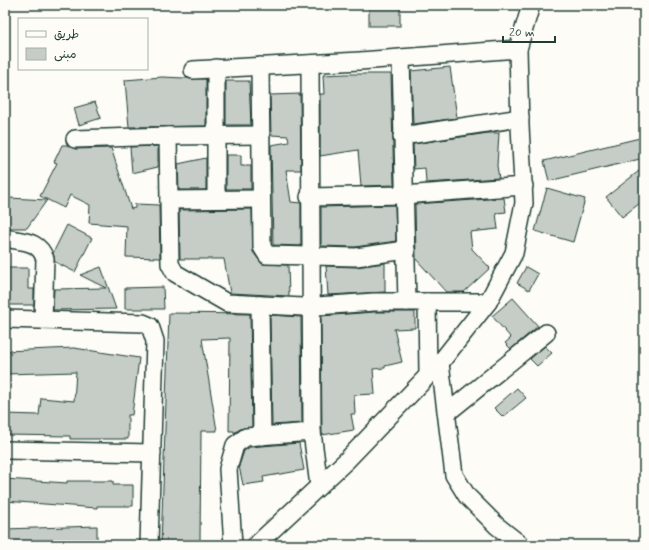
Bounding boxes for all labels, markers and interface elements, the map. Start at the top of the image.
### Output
legend [18,18,148,70]
scale bar [503,18,555,44]
text: 20 m [509,25,535,41]
text: طريق [54,27,79,43]
text: مبنى [54,47,77,63]

